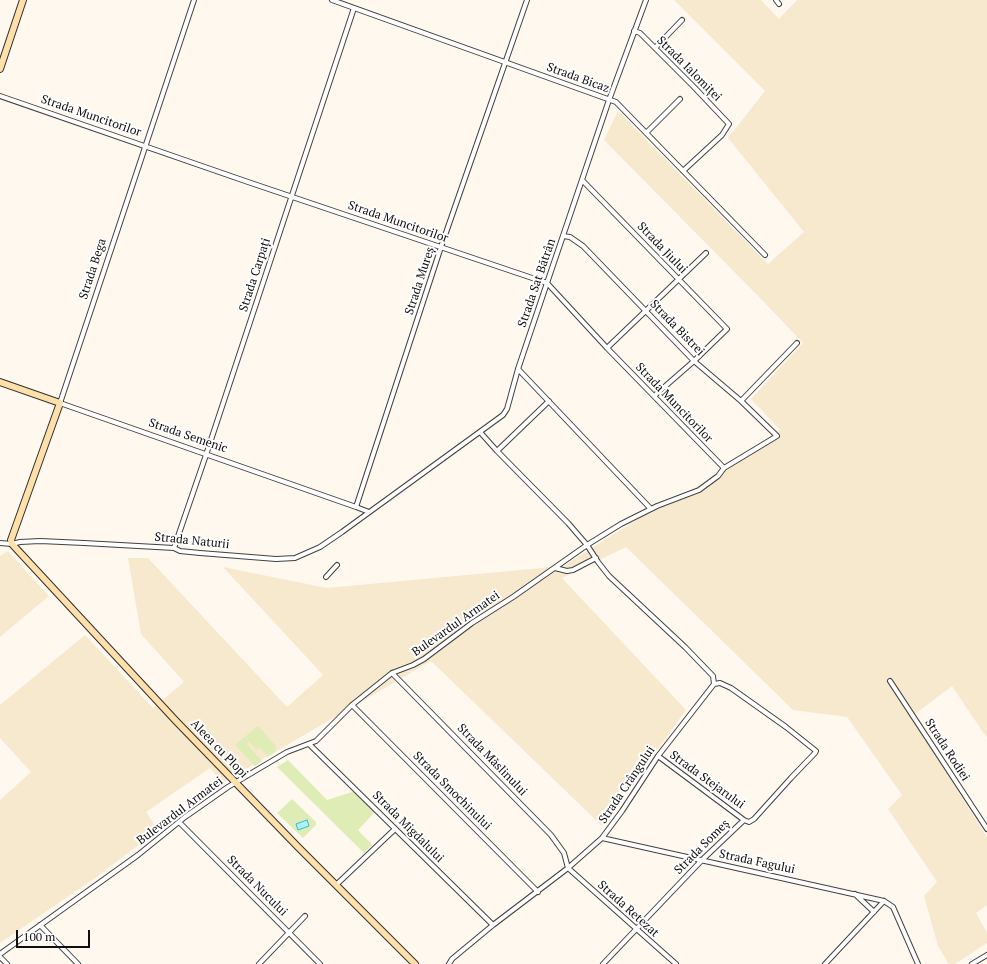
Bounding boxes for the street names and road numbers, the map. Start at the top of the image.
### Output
street label: Strada Ialomiței [654,34,724,104]
street label: Strada Bicaz [545,60,611,96]
street label: Strada Muncitorilor [39,92,143,140]
street label: Strada Muncitorilor [346,198,450,246]
street label: Strada Jiului [634,219,690,277]
street label: Strada Carpați [236,236,274,314]
street label: Strada Bega [76,237,110,301]
street label: Strada Sat Bătrân [515,237,559,329]
street label: Strada Mureș [402,245,438,317]
street label: Strada Bistrei [647,297,707,359]
street label: Strada Muncitorilor [632,360,716,446]
street label: Strada Semenic [147,416,229,456]
street label: Strada Naturii [154,530,230,552]
street label: Bulevardul Armatei [409,588,503,660]
street label: Strada Rodiei [922,716,972,784]
street label: Aleea cu Plopi [187,717,251,781]
street label: Strada Măslinului [454,721,530,799]
street label: Strada Crângului [596,744,658,826]
street label: Strada Stejarului [667,748,747,812]
street label: Strada Smochinului [410,749,494,833]
street label: Bulevardul Armatei [134,774,226,848]
street label: Strada Migdalului [369,788,447,866]
street label: Strada Someș [672,817,732,877]
street label: Strada Fagului [718,847,796,877]
street label: Strada Nucului [224,853,290,919]
street label: Strada Retezat [594,878,662,940]

